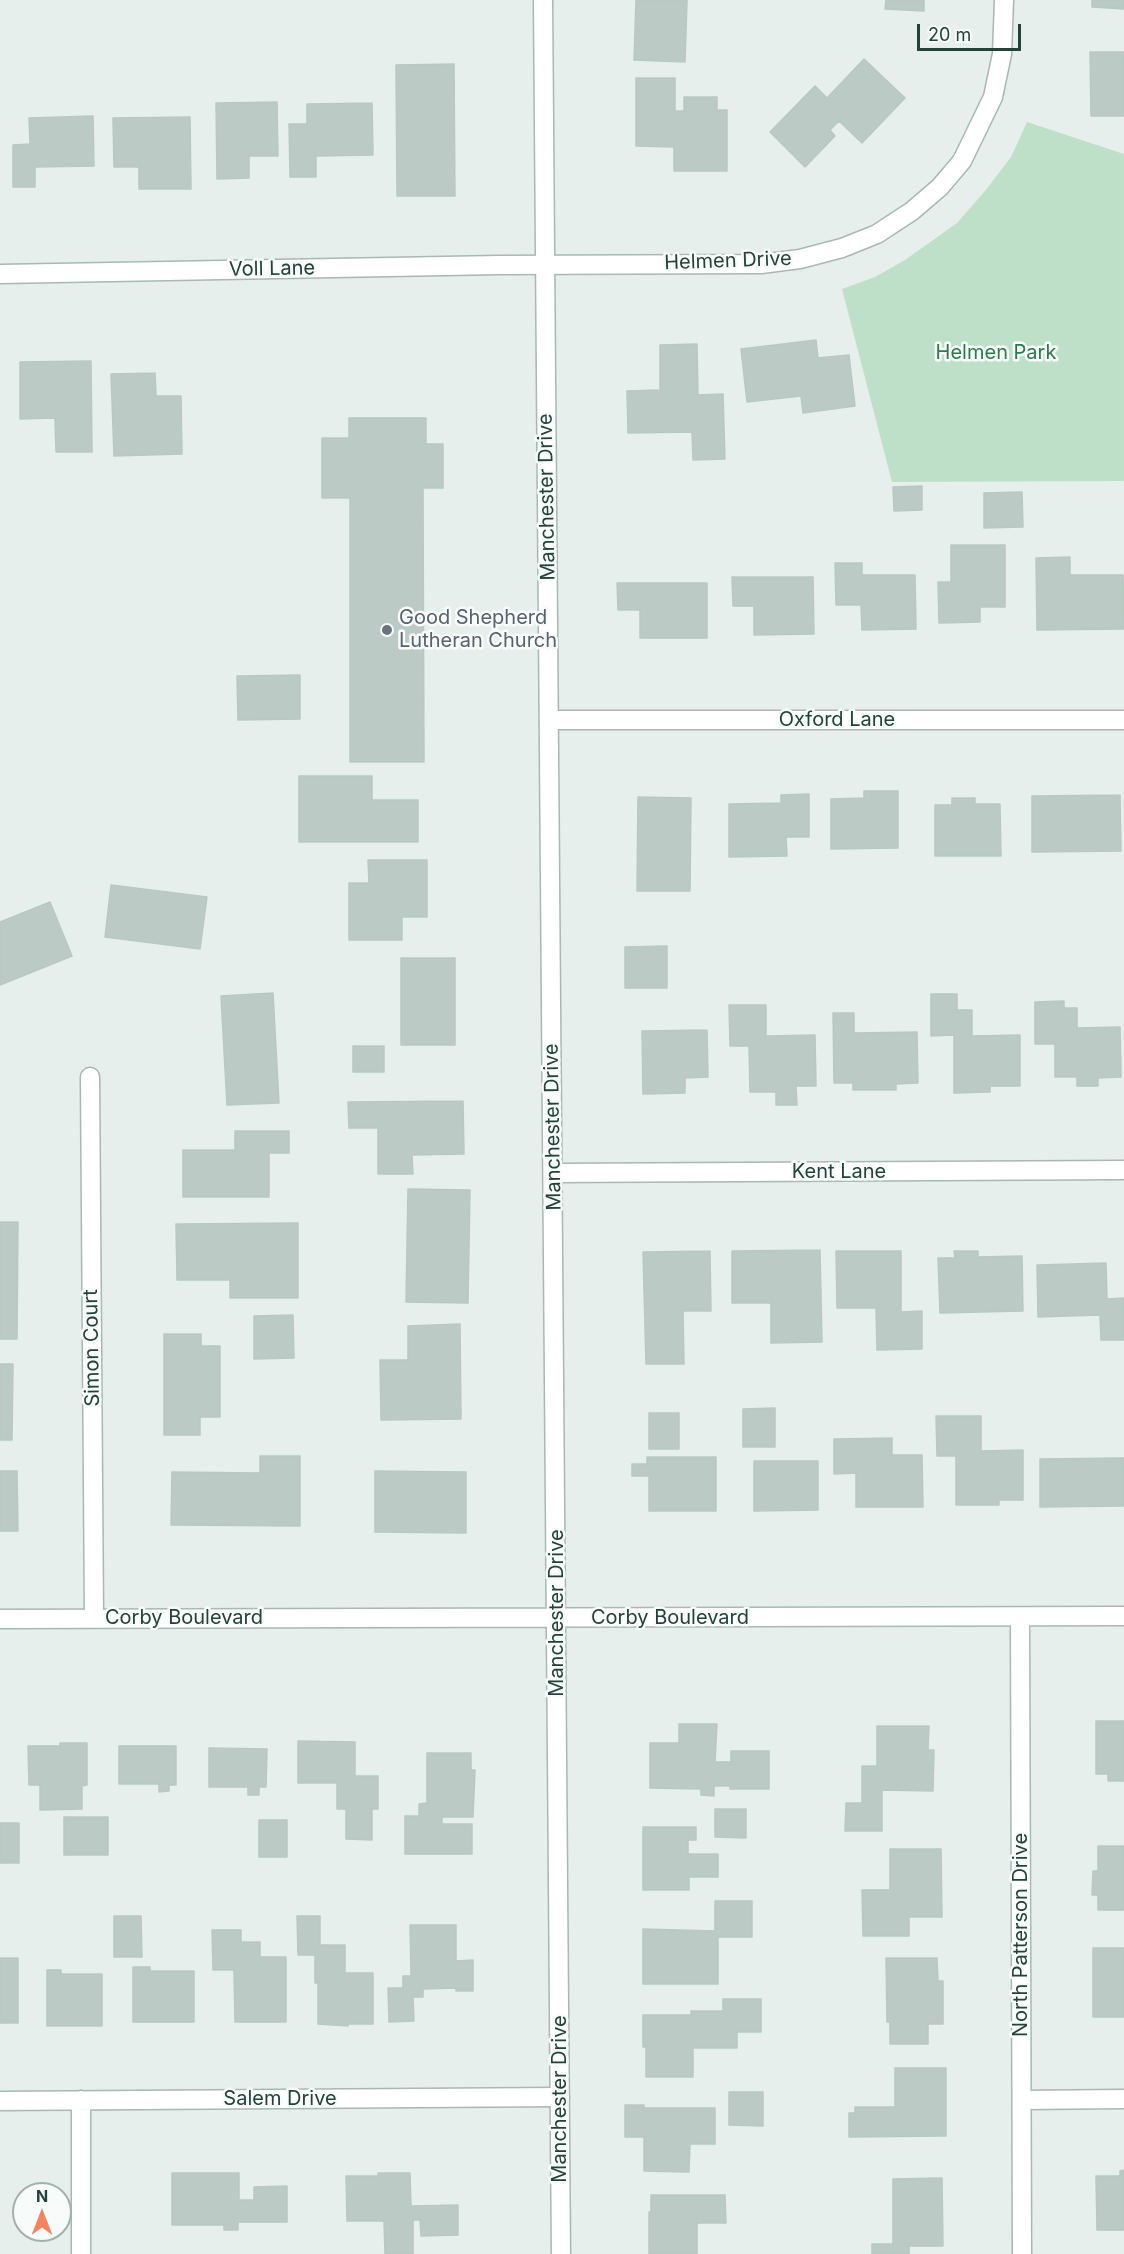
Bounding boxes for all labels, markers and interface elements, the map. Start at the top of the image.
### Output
scale bar [920,12,1024,50]
text: 20 m [928,24,971,45]
street label: Helmen Drive [664,247,792,275]
street label: Voll Lane [229,256,315,282]
park label: Helmen Park [936,341,1056,365]
street label: Manchester Drive [534,413,560,581]
place label: Good Shepherd Lutheran Church [399,606,557,653]
marker: Good Shepherd Lutheran Church [380,623,394,637]
street label: Oxford Lane [779,708,895,732]
street label: Manchester Drive [540,1043,566,1211]
street label: Kent Lane [792,1160,886,1184]
street label: Simon Court [79,1289,105,1407]
street label: Manchester Drive [545,1529,569,1697]
street label: Corby Boulevard [105,1606,263,1630]
street label: Corby Boulevard [591,1606,749,1630]
street label: North Patterson Drive [1009,1833,1033,2037]
street label: Manchester Drive [548,2015,572,2183]
street label: Salem Drive [223,2087,337,2111]
north arrow [12,2182,72,2242]
text: N [36,2186,48,2206]

